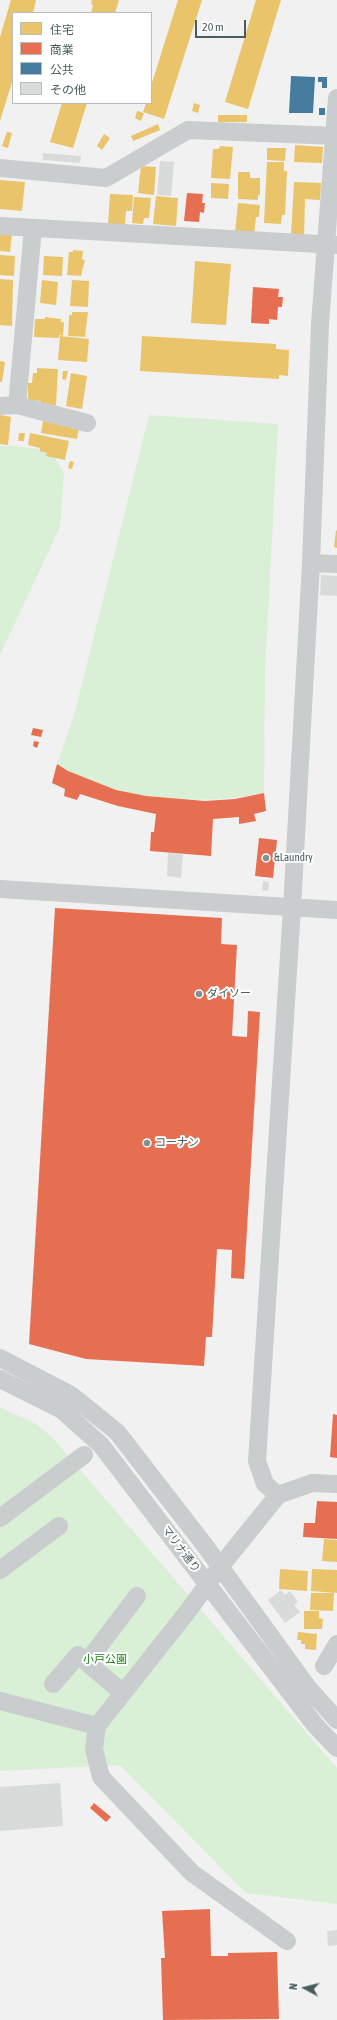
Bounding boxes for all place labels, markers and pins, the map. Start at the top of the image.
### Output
place label: &Laundry [274,851,313,865]
marker: &Laundry [261,853,271,863]
place label: ダイソー [207,987,251,1001]
marker: ダイソー [194,989,204,999]
place label: コーナン [155,1136,199,1150]
marker: コーナン [142,1138,152,1148]

